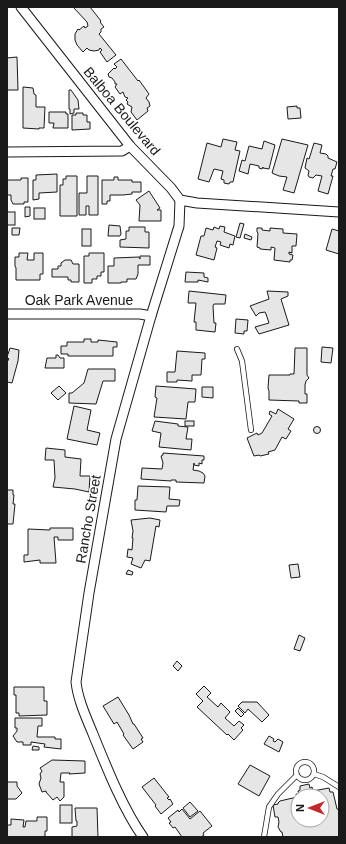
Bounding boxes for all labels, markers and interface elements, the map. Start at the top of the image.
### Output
street label: Balboa Boulevard [80,64,164,158]
street label: Oak Park Avenue [25,292,134,308]
street label: Rancho Street [72,473,104,564]
north arrow [290,788,330,828]
text: N [294,804,306,812]

